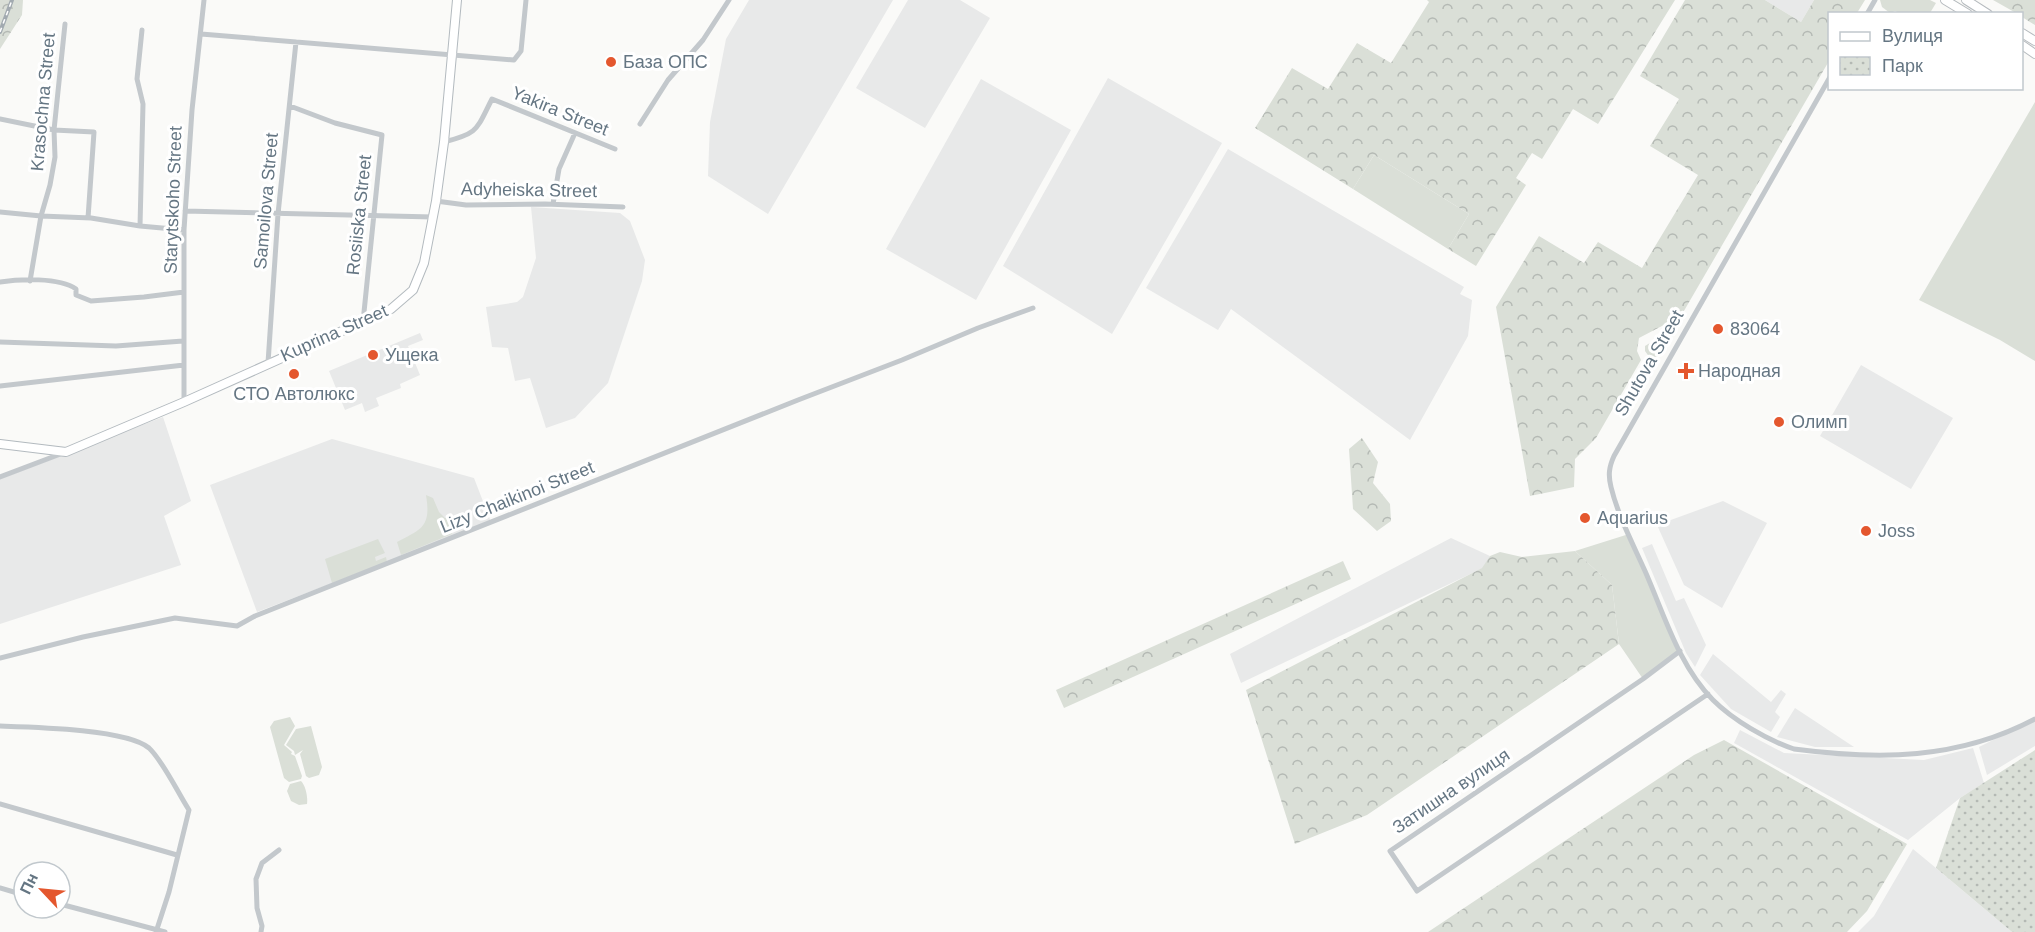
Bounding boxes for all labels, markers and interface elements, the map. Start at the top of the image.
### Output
legend [1828,12,2023,90]
text: Вулиця [1882,26,1943,46]
street label: Krasochna Street [27,32,59,172]
place label: База ОПС [623,52,708,72]
marker: База ОПС [604,55,618,69]
text: Парк [1882,56,1923,76]
street label: Yakira Street [509,82,611,140]
street label: Starytskoho Street [160,126,186,274]
street label: Samoilova Street [250,132,282,270]
street label: Rosiiska Street [343,154,375,276]
street label: Adyheiska Street [461,179,597,201]
street label: Kuprina Street [277,300,391,366]
street label: Shutova Street [1611,306,1687,420]
place label: 83064 [1730,319,1780,339]
marker: 83064 [1711,322,1725,336]
place label: Ущека [385,345,440,365]
marker: Ущека [366,348,380,362]
place label: Народная [1698,361,1781,381]
marker: Народная [1679,364,1693,378]
marker: СТО Автолюкс [287,367,301,381]
place label: СТО Автолюкс [233,384,355,404]
place label: Олимп [1791,412,1847,432]
marker: Олимп [1772,415,1786,429]
street label: Lizy Chaikinoi Street [437,457,597,537]
place label: Aquarius [1597,508,1668,528]
marker: Aquarius [1578,511,1592,525]
place label: Joss [1878,521,1915,541]
marker: Joss [1859,524,1873,538]
street label: Затишна вулиця [1389,745,1513,837]
north arrow [12,860,72,920]
text: Пн [17,870,41,897]

